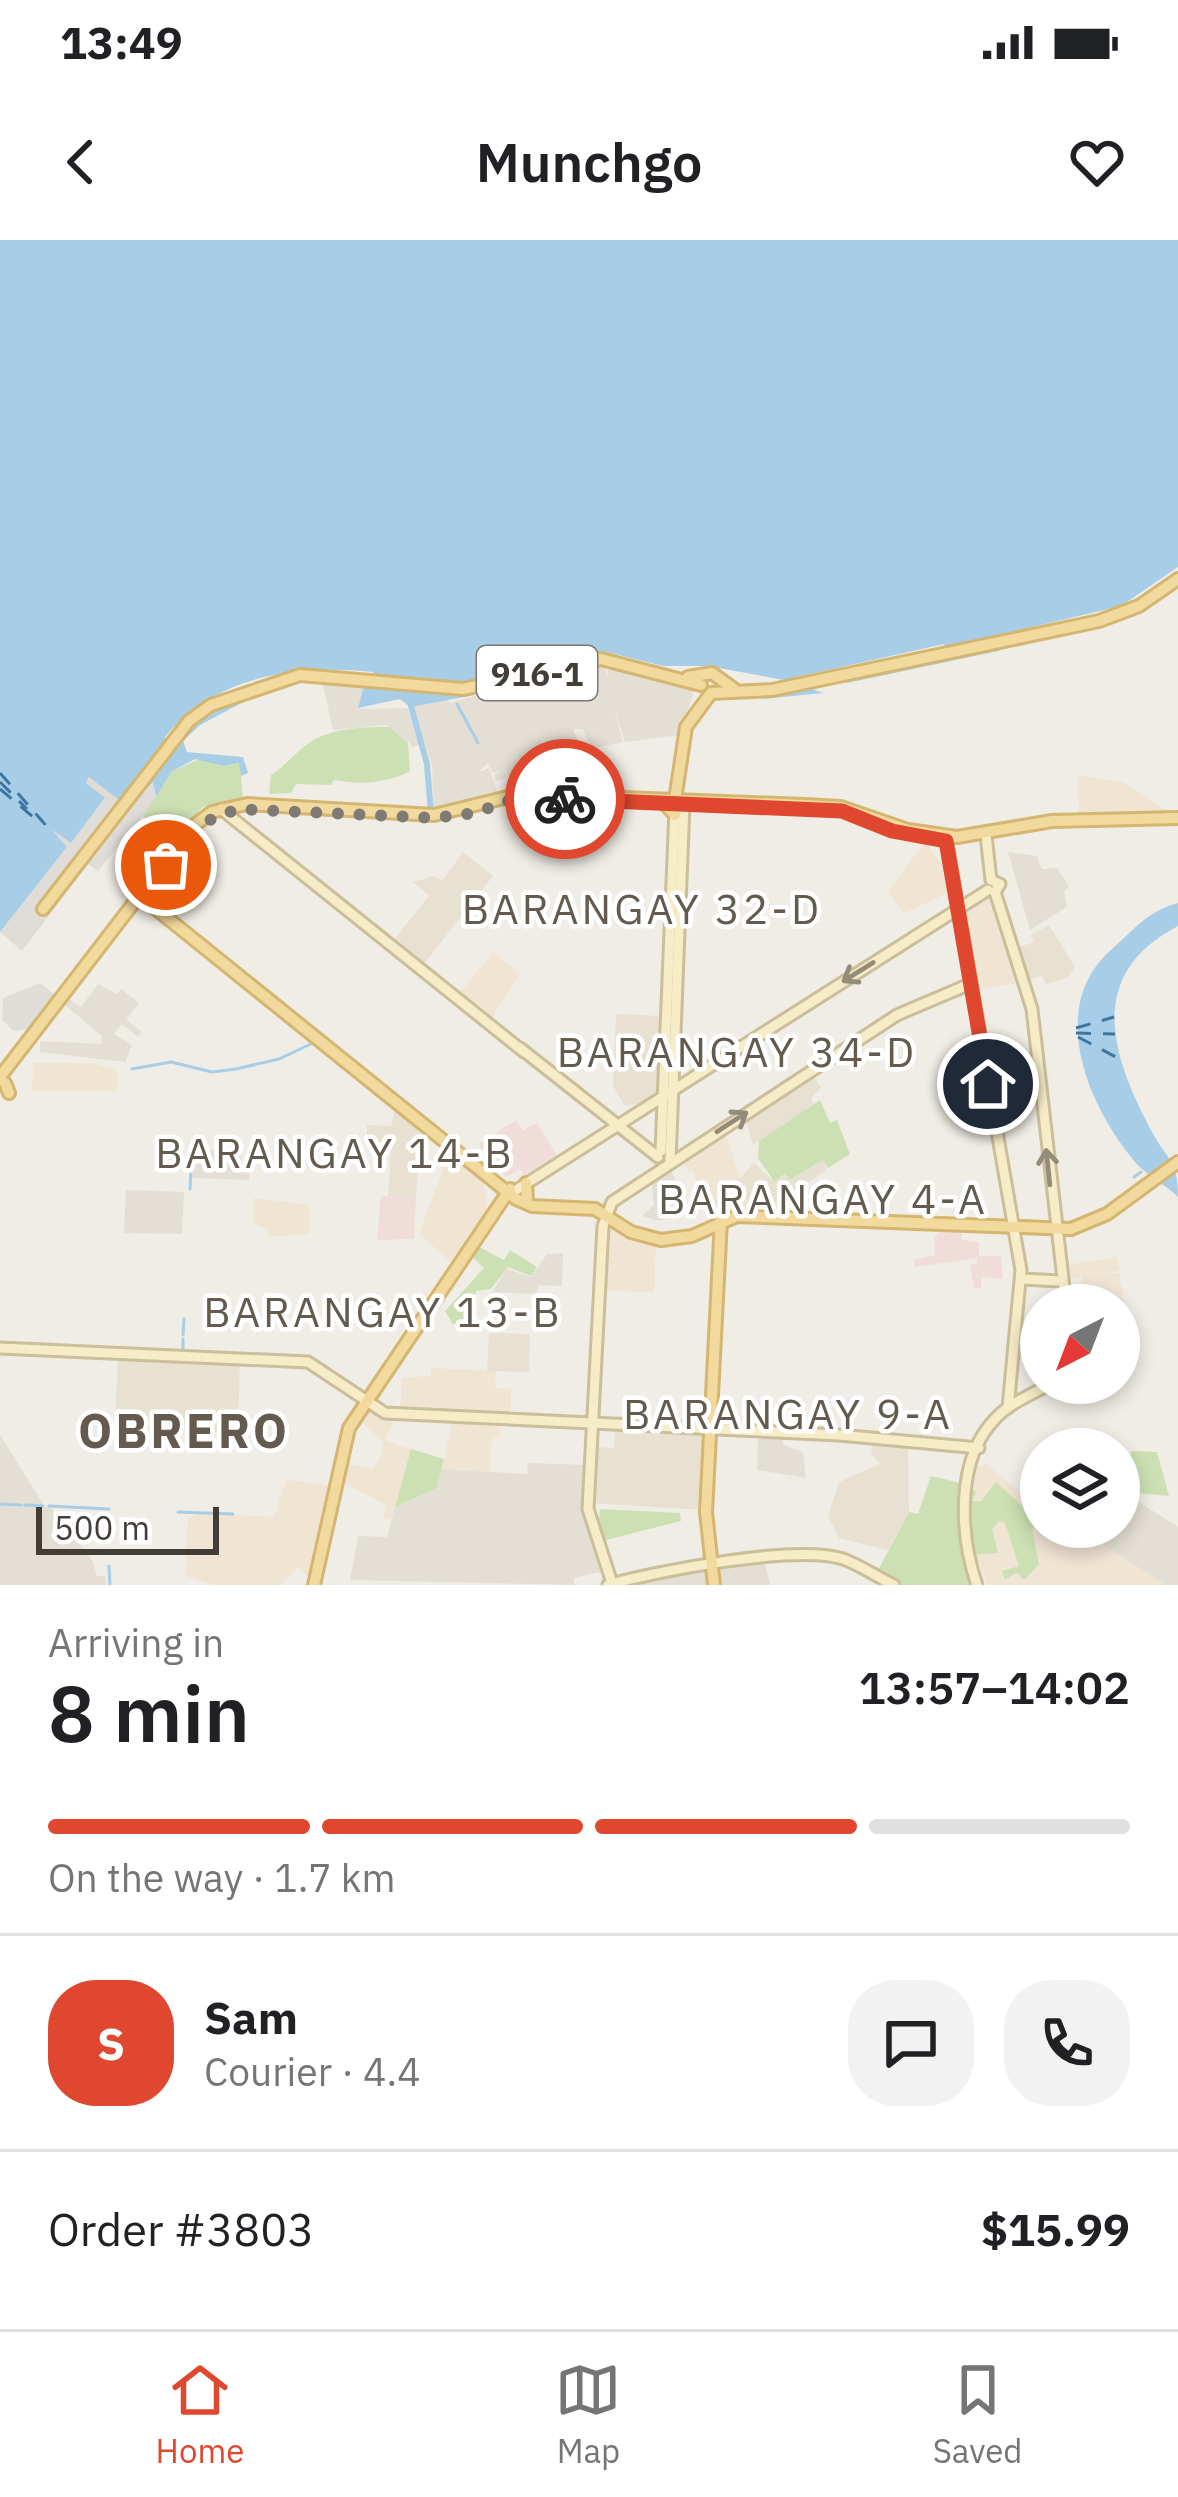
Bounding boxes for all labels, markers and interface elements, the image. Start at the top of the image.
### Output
text: 13:49 [60,13,183,71]
text: Munchgo [476,127,702,197]
icon: back [48,129,114,195]
icon: heart [1064,129,1130,195]
road number: 916-1 [477,646,597,700]
courier [505,739,625,859]
icon: bike [532,766,598,832]
pin [115,814,217,916]
icon: bag [133,832,199,898]
district label: BARANGAY 32-D [462,881,822,936]
one-way arrow [841,960,875,985]
district label: BARANGAY 34-D [557,1024,917,1079]
pin [937,1033,1039,1135]
icon: home [955,1051,1021,1117]
one-way arrow [715,1109,749,1134]
district label: BARANGAY 14-B [155,1125,515,1180]
one-way arrow [1036,1148,1058,1187]
district label: BARANGAY 4-A [658,1171,988,1226]
district label: BARANGAY 13-B [203,1284,563,1339]
north arrow [1020,1284,1140,1404]
map controls [1020,1284,1140,1548]
district label: BARANGAY 9-A [623,1386,953,1441]
district label: OBRERO [78,1399,290,1461]
button: layers [1020,1428,1140,1548]
scale bar [36,1501,219,1554]
text: 500 m [54,1506,150,1549]
text: Arriving in [48,1617,224,1668]
text: 13:57–14:02 [859,1658,1130,1716]
text: 8 min [48,1662,250,1763]
text: On the way · 1.7 km [48,1852,395,1903]
button: chat [848,1980,974,2106]
button: phone [1004,1980,1130,2106]
text: Sam [204,1988,298,2046]
text: S [97,2014,125,2072]
text: Courier · 4.4 [204,2046,421,2097]
text: Order #3803 [48,2200,314,2258]
text: $15.99 [981,2200,1130,2258]
tab: Home [156,2357,244,2472]
tab: Map [555,2357,621,2472]
tab: Saved [933,2357,1022,2472]

